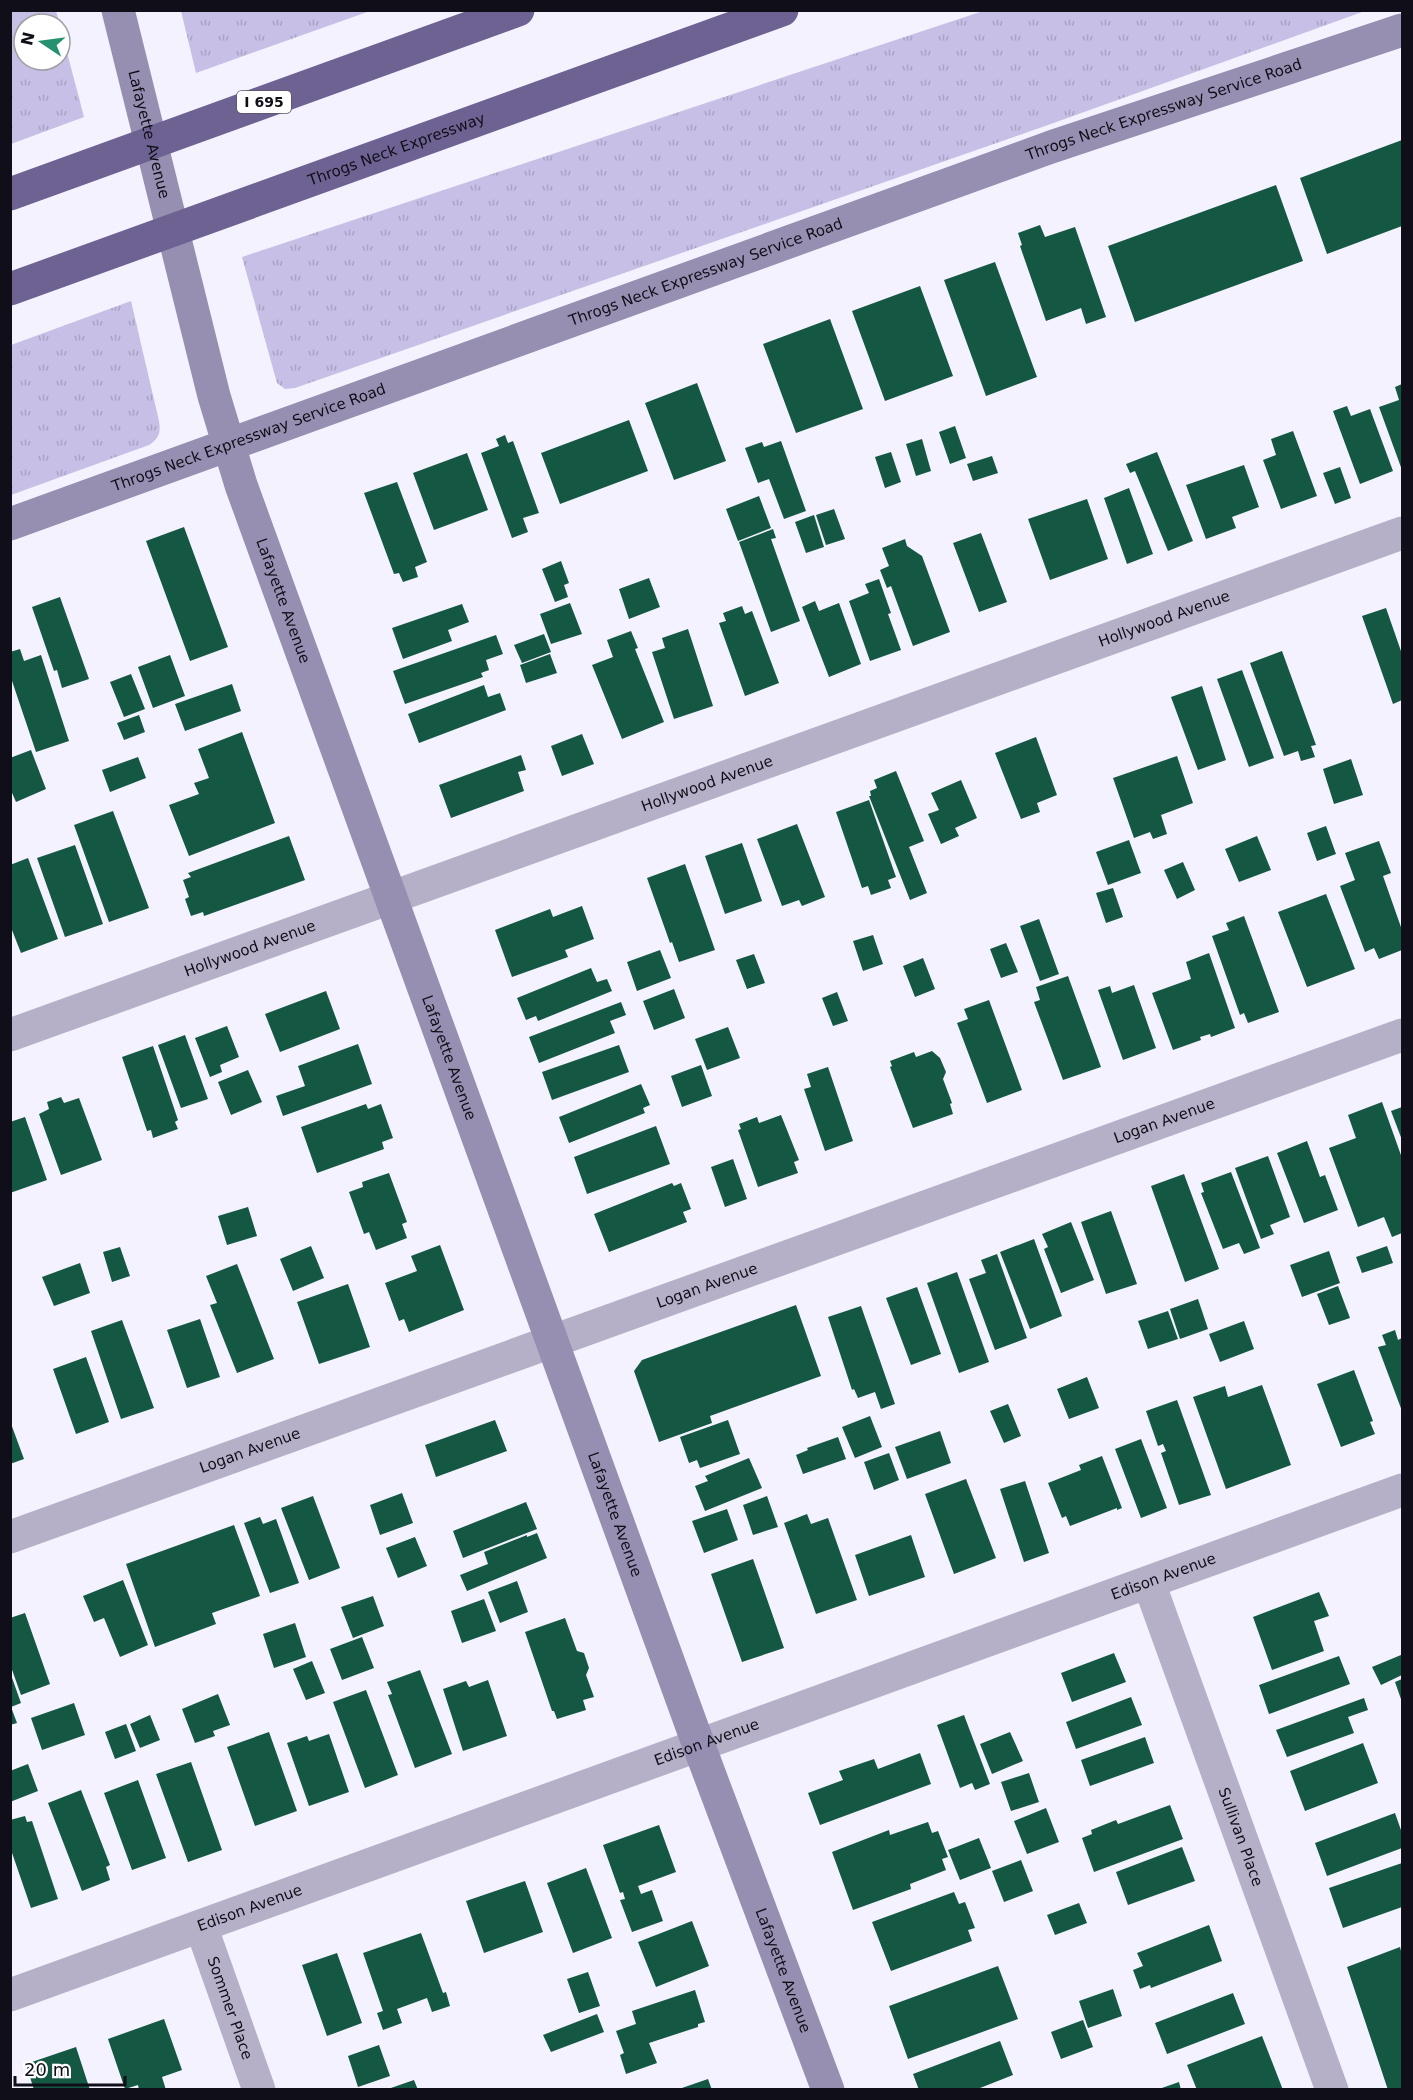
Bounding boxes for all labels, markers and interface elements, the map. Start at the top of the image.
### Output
north arrow [12,12,72,72]
text: N [17,30,39,47]
street label: Throgs Neck Expressway Service Road [1022,55,1304,165]
street label: Lafayette Avenue [124,68,174,200]
road number: I 695 [237,91,291,113]
street label: Throgs Neck Expressway [305,109,488,190]
street label: Throgs Neck Expressway Service Road [566,214,845,330]
street label: Throgs Neck Expressway Service Road [109,380,388,496]
street label: Lafayette Avenue [252,536,314,666]
street label: Hollywood Avenue [1096,587,1232,651]
street label: Hollywood Avenue [639,752,775,816]
street label: Hollywood Avenue [182,917,318,980]
street label: Lafayette Avenue [418,993,480,1123]
street label: Logan Avenue [1111,1094,1217,1147]
street label: Logan Avenue [654,1259,760,1312]
street label: Logan Avenue [197,1424,303,1477]
street label: Lafayette Avenue [584,1449,646,1579]
street label: Edison Avenue [1109,1549,1218,1604]
street label: Edison Avenue [652,1715,761,1770]
street label: Sullivan Place [1215,1785,1267,1889]
street label: Edison Avenue [195,1881,305,1935]
street label: Lafayette Avenue [752,1906,815,2035]
street label: Sommer Place [204,1954,257,2062]
scale bar [15,2049,124,2087]
text: 20 m [24,2059,70,2080]

